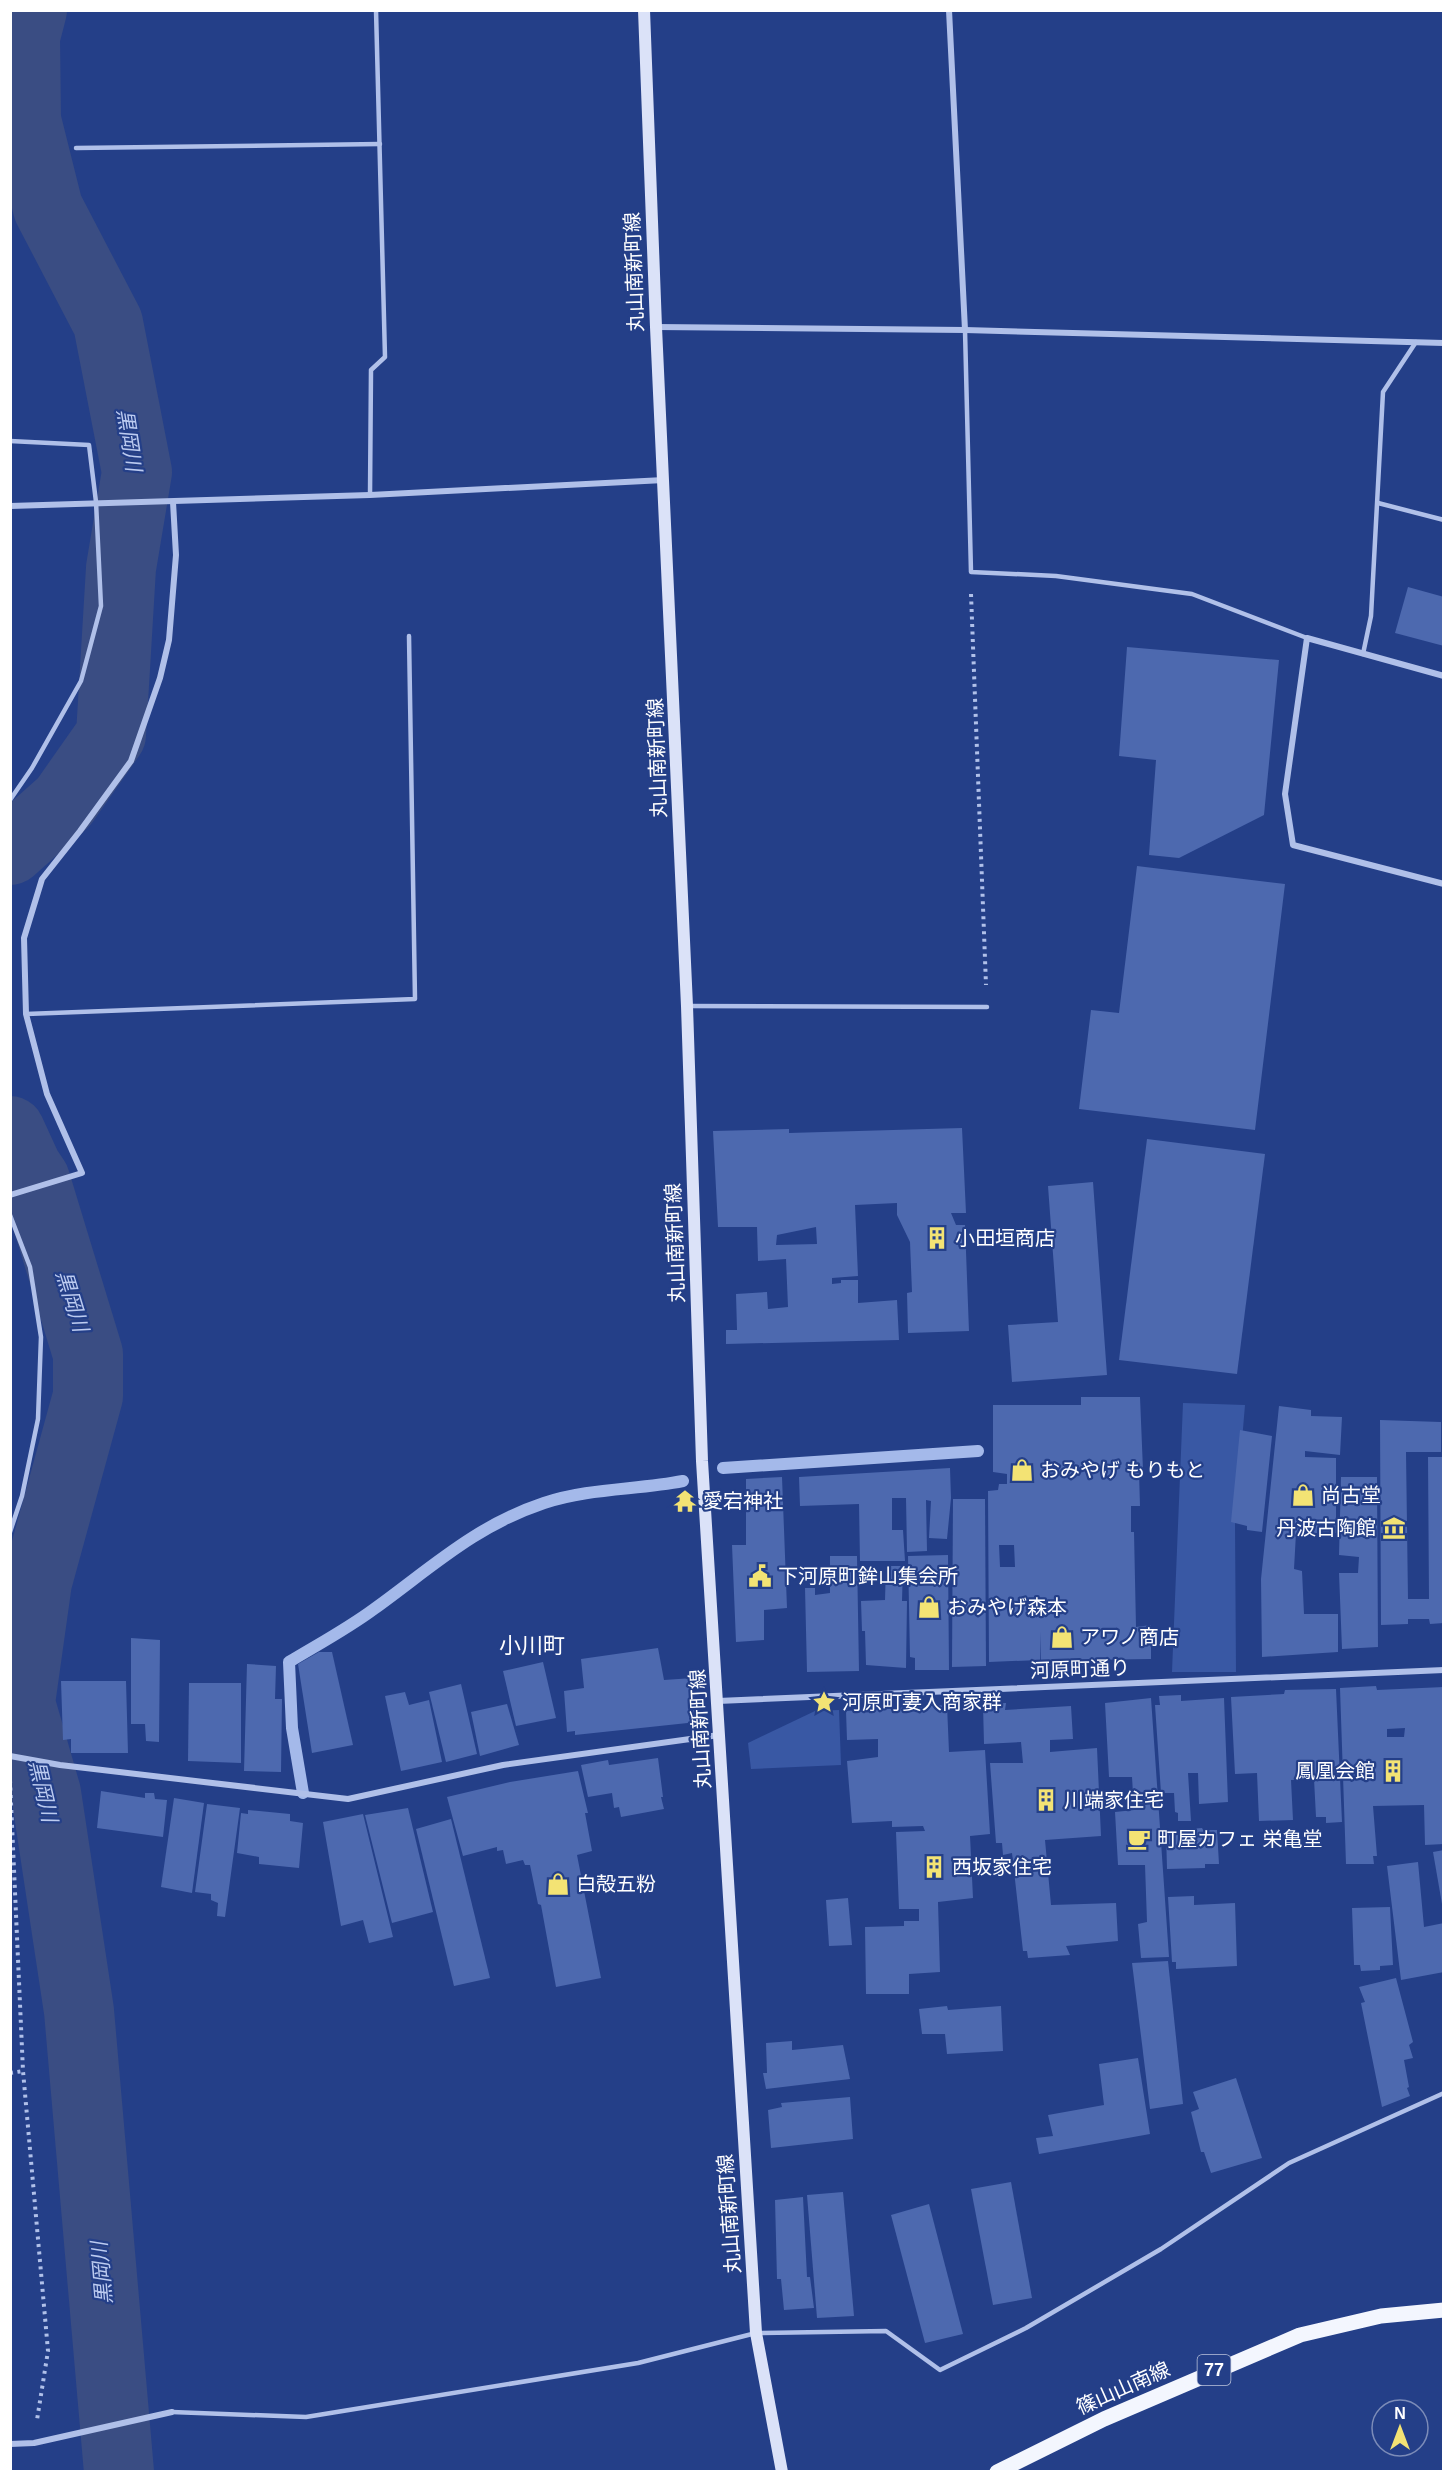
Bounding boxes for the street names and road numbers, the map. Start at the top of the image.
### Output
street label: 丸山南新町線 [621,212,647,332]
street label: 丸山南新町線 [644,698,670,818]
street label: 丸山南新町線 [662,1183,688,1303]
street label: 河原町通り [1030,1656,1130,1682]
street label: 丸山南新町線 [686,1669,714,1789]
street label: 丸山南新町線 [714,2153,744,2275]
road number: 77 [1198,2355,1230,2385]
street label: 篠山山南線 [1073,2358,1173,2418]

